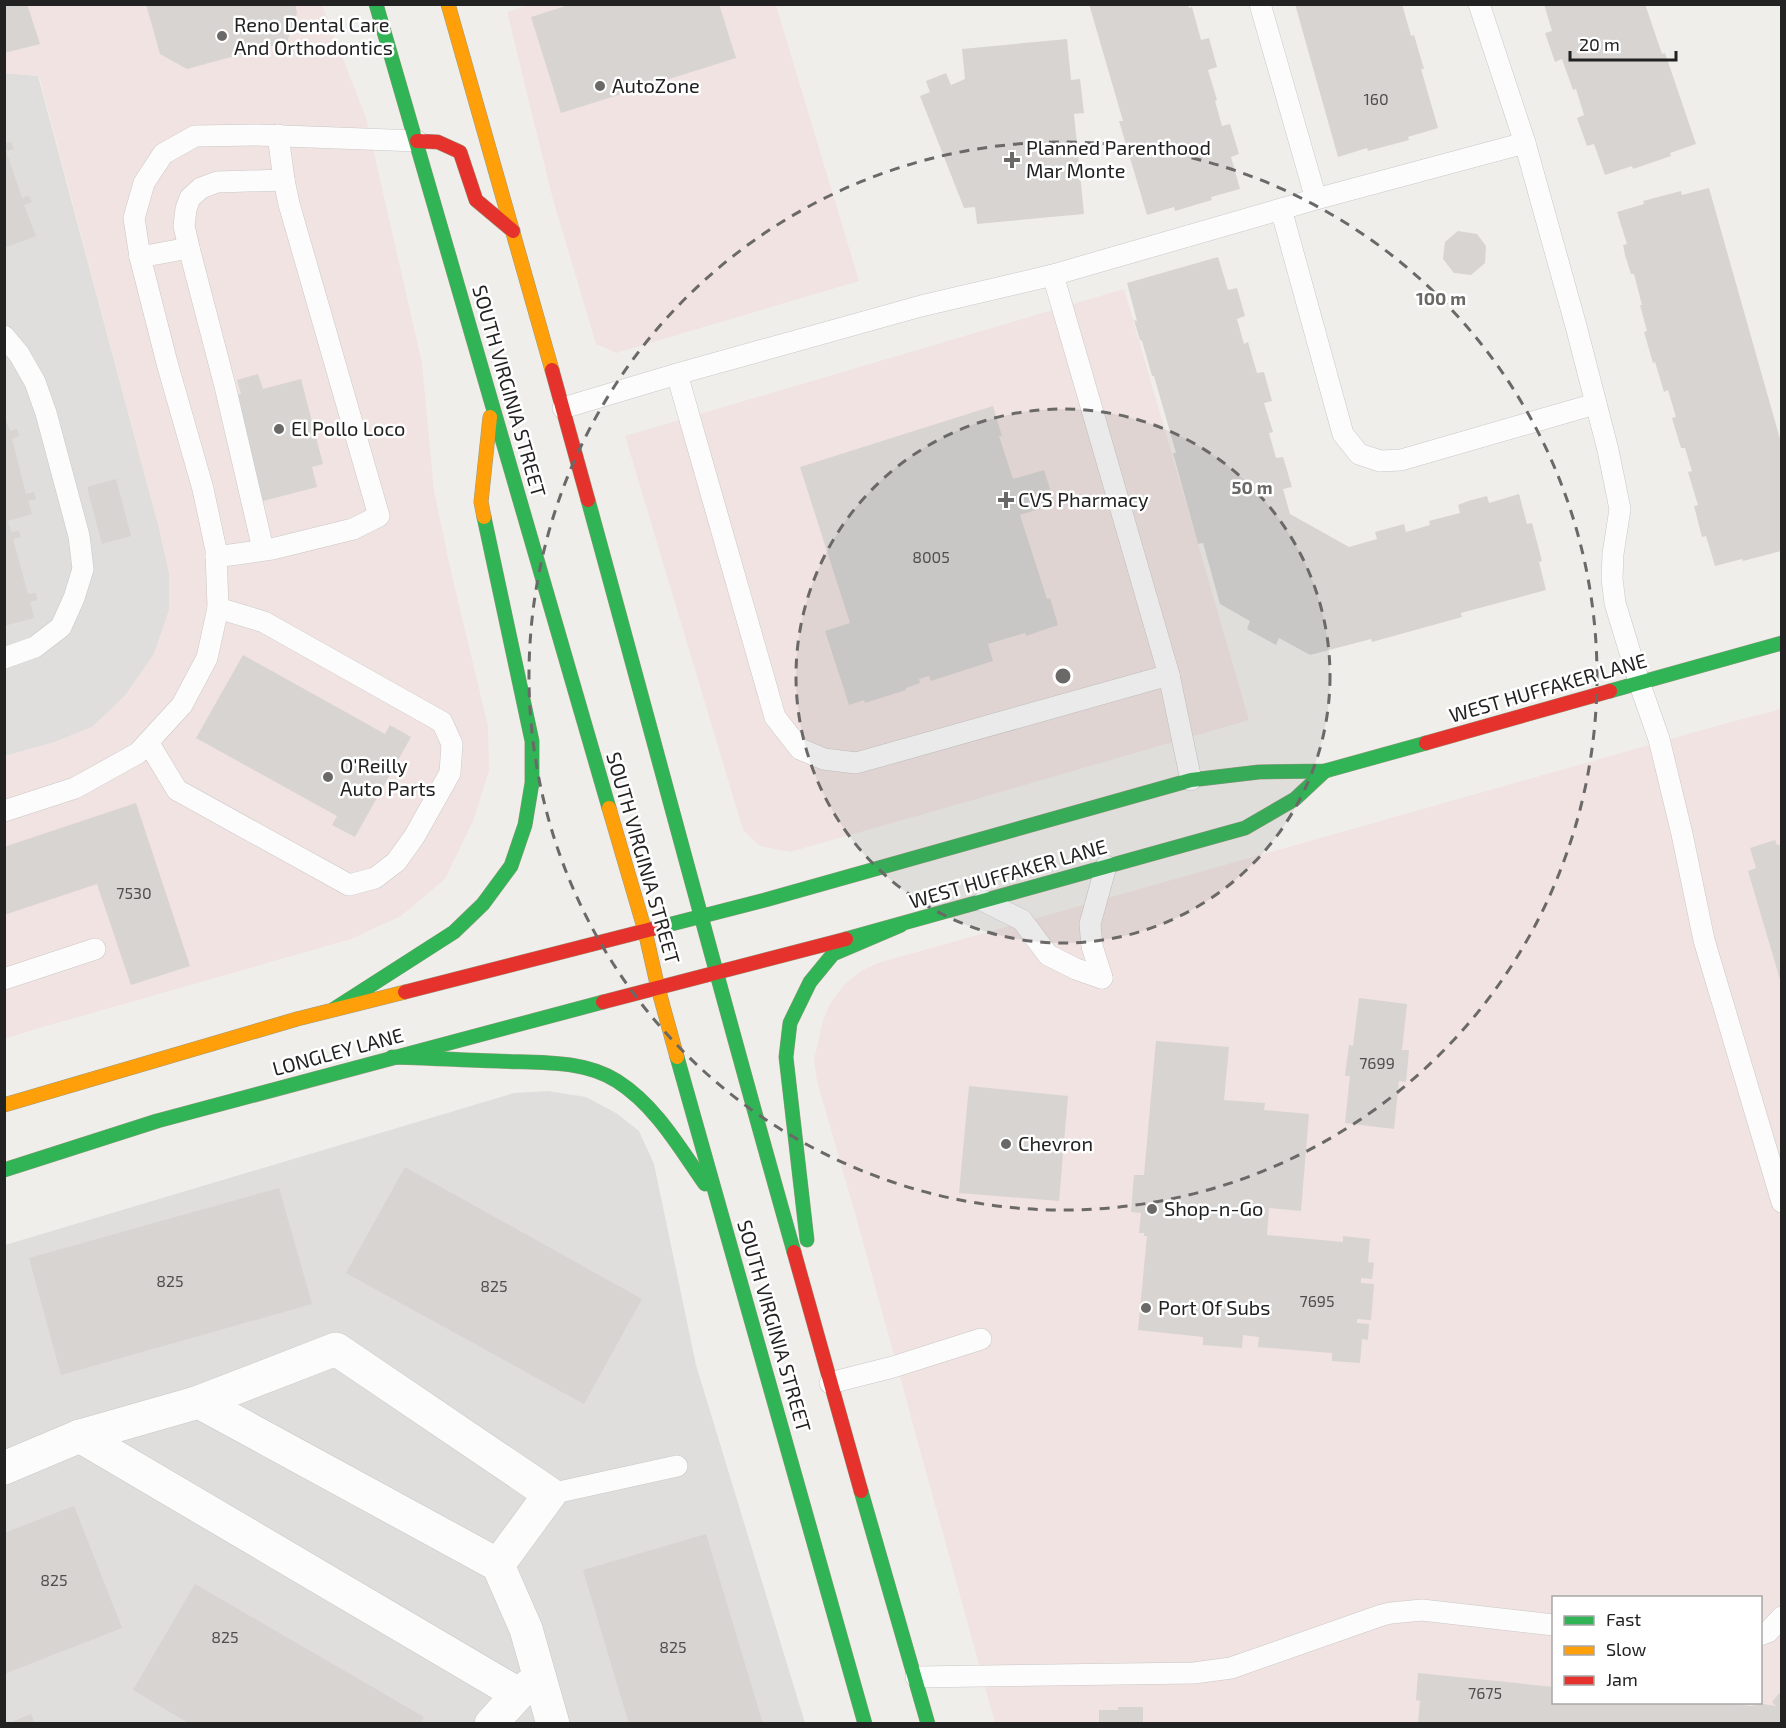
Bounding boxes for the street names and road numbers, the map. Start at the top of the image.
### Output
street label: SOUTH VIRGINIA STREET [468,282,552,500]
street label: WEST HUFFAKER LANE [1446,647,1649,727]
street label: SOUTH VIRGINIA STREET [602,749,686,967]
street label: WEST HUFFAKER LANE [906,833,1109,913]
street label: LONGLEY LANE [270,1022,406,1080]
street label: SOUTH VIRGINIA STREET [733,1217,817,1435]

